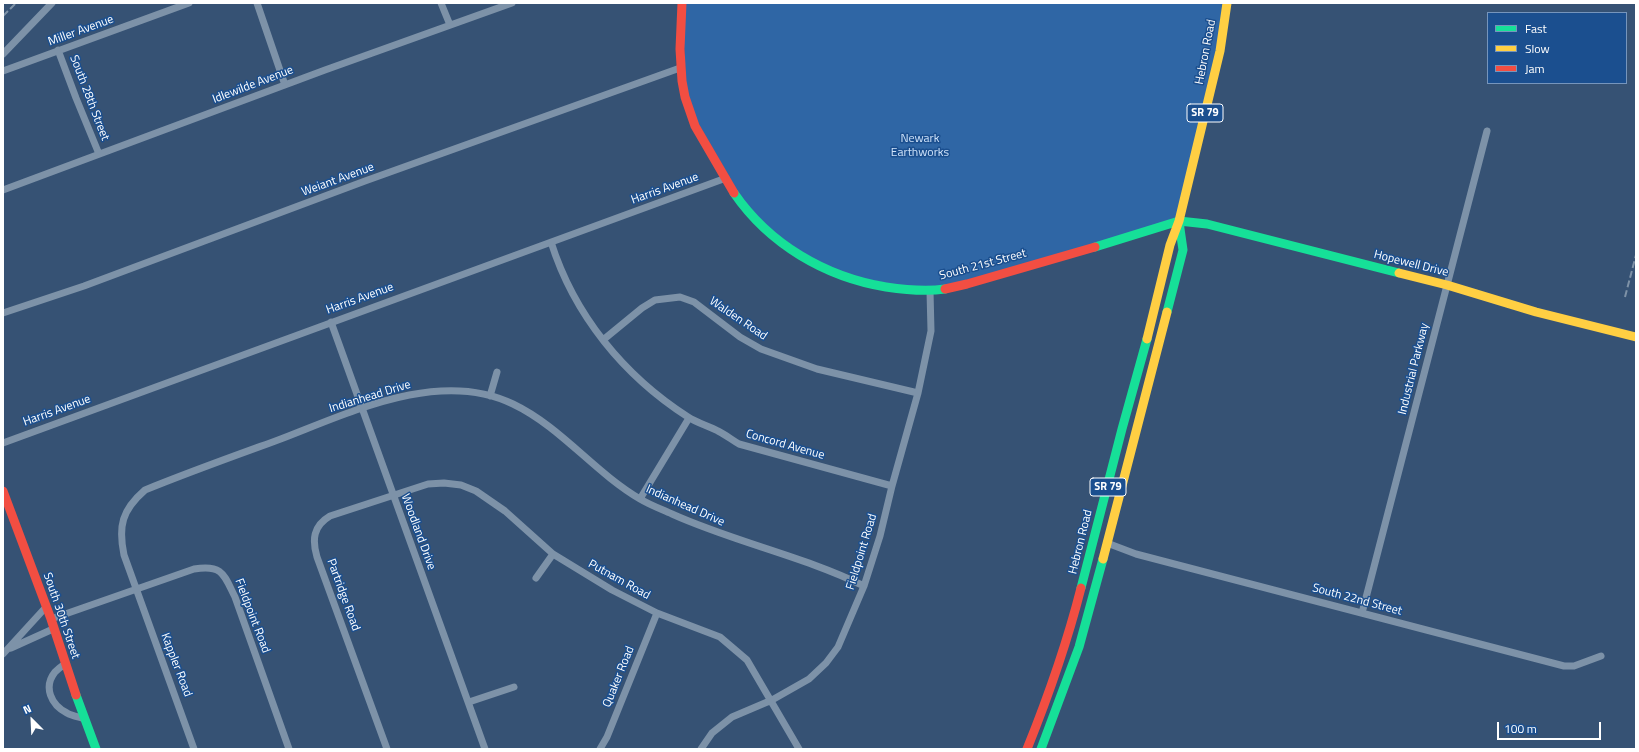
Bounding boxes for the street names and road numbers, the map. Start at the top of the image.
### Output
street label: Miller Avenue [46,12,116,50]
street label: Hebron Road [1193,18,1219,86]
street label: South 28th Street [66,53,112,143]
street label: Idlewilde Avenue [211,63,295,107]
road number: SR 79 [1187,104,1223,122]
street label: Weiant Avenue [300,160,376,200]
street label: Harris Avenue [629,170,701,208]
street label: South 21st Street [938,246,1028,284]
street label: Hopewell Drive [1372,248,1450,280]
street label: Harris Avenue [324,280,396,318]
street label: Walden Road [706,294,770,344]
street label: Industrial Parkway [1396,322,1432,416]
street label: Indianhead Drive [327,378,413,416]
street label: Harris Avenue [21,392,93,430]
street label: Concord Avenue [744,427,826,463]
road number: SR 79 [1090,478,1126,496]
street label: Indianhead Drive [643,482,727,530]
street label: Woodland Drive [398,492,438,572]
street label: Hebron Road [1066,508,1096,576]
street label: Fieldpoint Road [844,512,880,592]
street label: Partridge Road [323,557,363,633]
street label: Putnam Road [585,557,653,603]
street label: South 30th Street [40,571,82,661]
street label: Fieldpoint Road [231,577,273,655]
street label: South 22nd Street [1311,581,1403,619]
street label: Kappler Road [157,631,195,699]
street label: Quaker Road [600,644,638,710]

